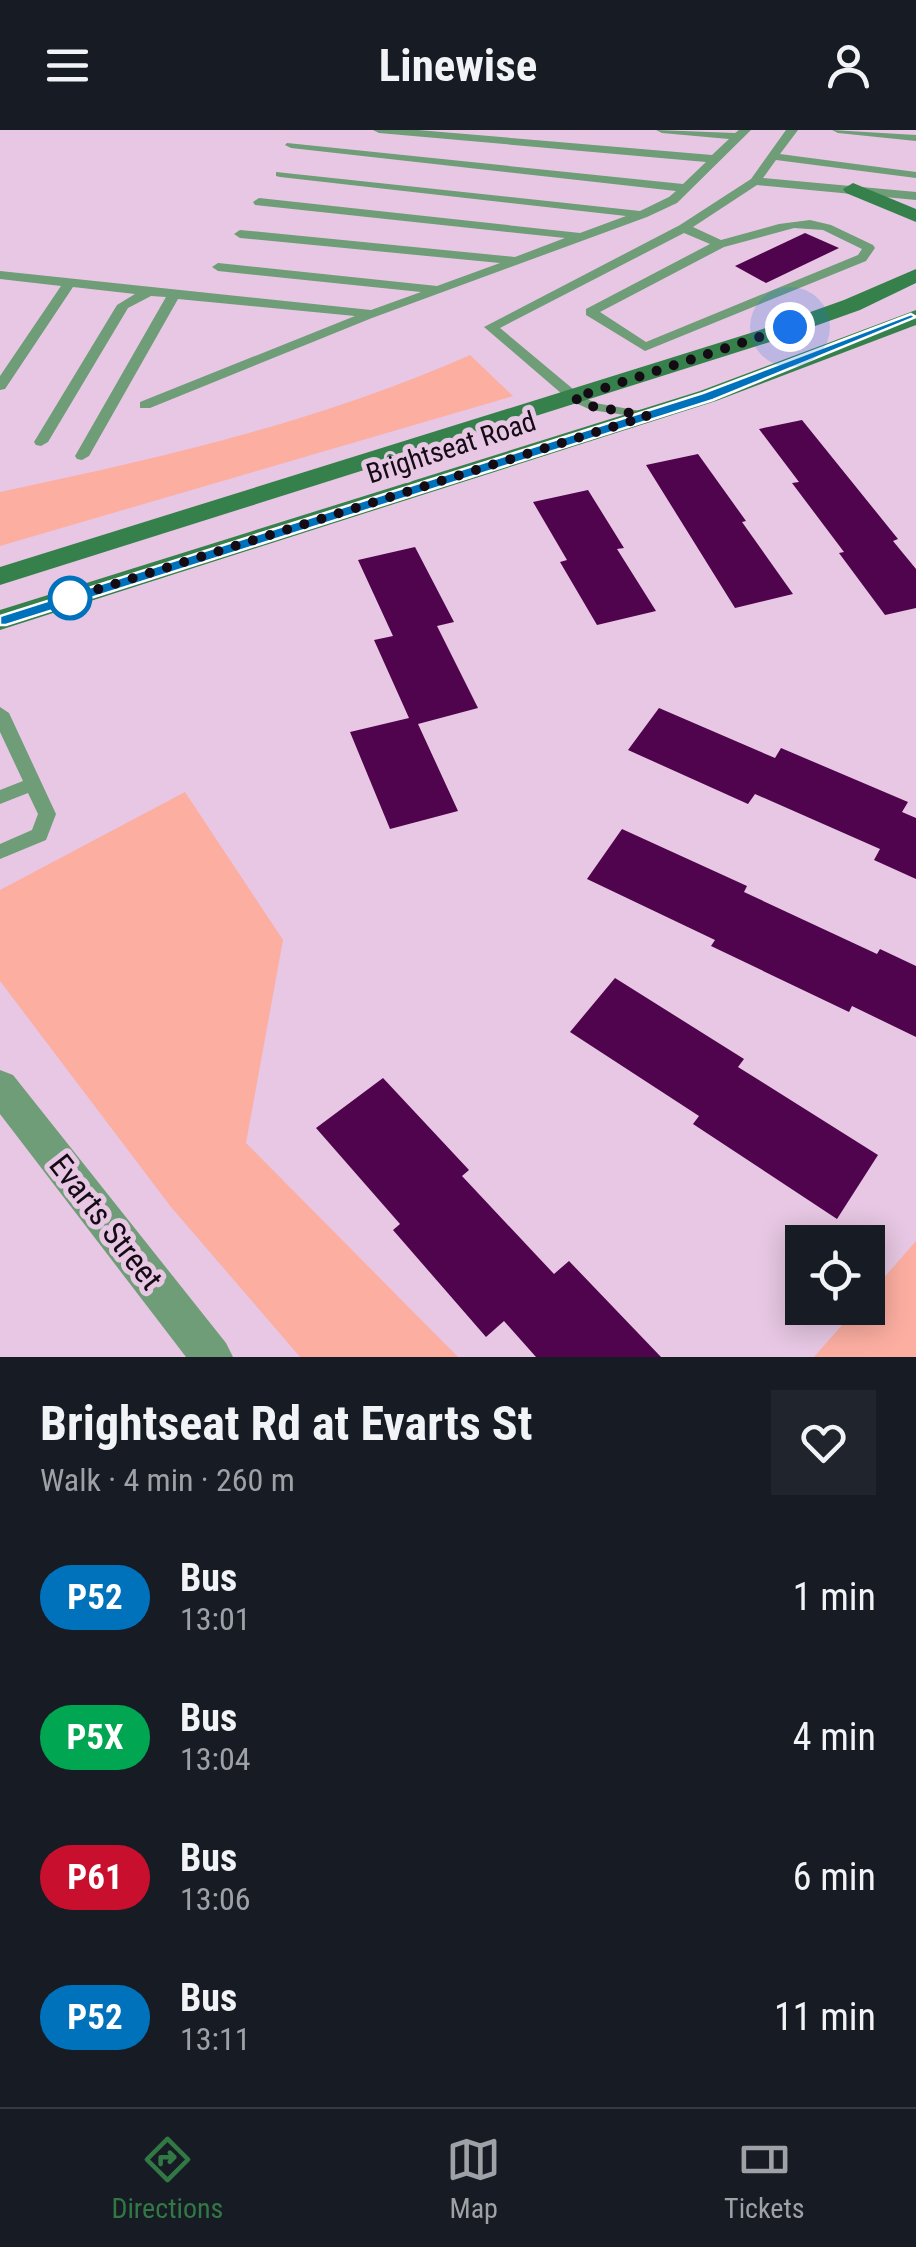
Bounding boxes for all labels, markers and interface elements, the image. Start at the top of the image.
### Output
icon: menu [40,38,95,93]
icon: person [821,38,876,93]
text: Linewise [379,39,537,92]
your location [765,302,815,352]
street label: Brightseat Road [362,405,540,490]
unlabelled marker [49,577,91,619]
street label: Evarts Street [41,1147,171,1297]
map controls [785,1225,885,1325]
button: locate [785,1225,885,1325]
button: heart [771,1390,876,1495]
text: Brightseat Rd at Evarts St [40,1395,532,1452]
text: Walk · 4 min · 260 m [40,1461,295,1499]
text: Bus [180,1556,237,1600]
text: 1 min [793,1575,876,1619]
text: P52 [67,1577,123,1618]
text: 13:01 [180,1600,251,1638]
text: Bus [180,1696,237,1740]
text: 4 min [793,1715,876,1759]
text: P5X [66,1717,124,1758]
text: 13:04 [180,1740,251,1778]
text: Bus [180,1836,237,1880]
text: 6 min [793,1855,876,1899]
text: P61 [67,1857,123,1898]
text: 13:06 [180,1880,251,1918]
text: Bus [180,1976,237,2020]
text: 11 min [774,1995,876,2039]
text: P52 [67,1997,123,2038]
text: 13:11 [180,2020,251,2058]
tab: Directions [111,2132,223,2225]
tab: Map [446,2132,501,2225]
tab: Tickets [724,2132,805,2225]

